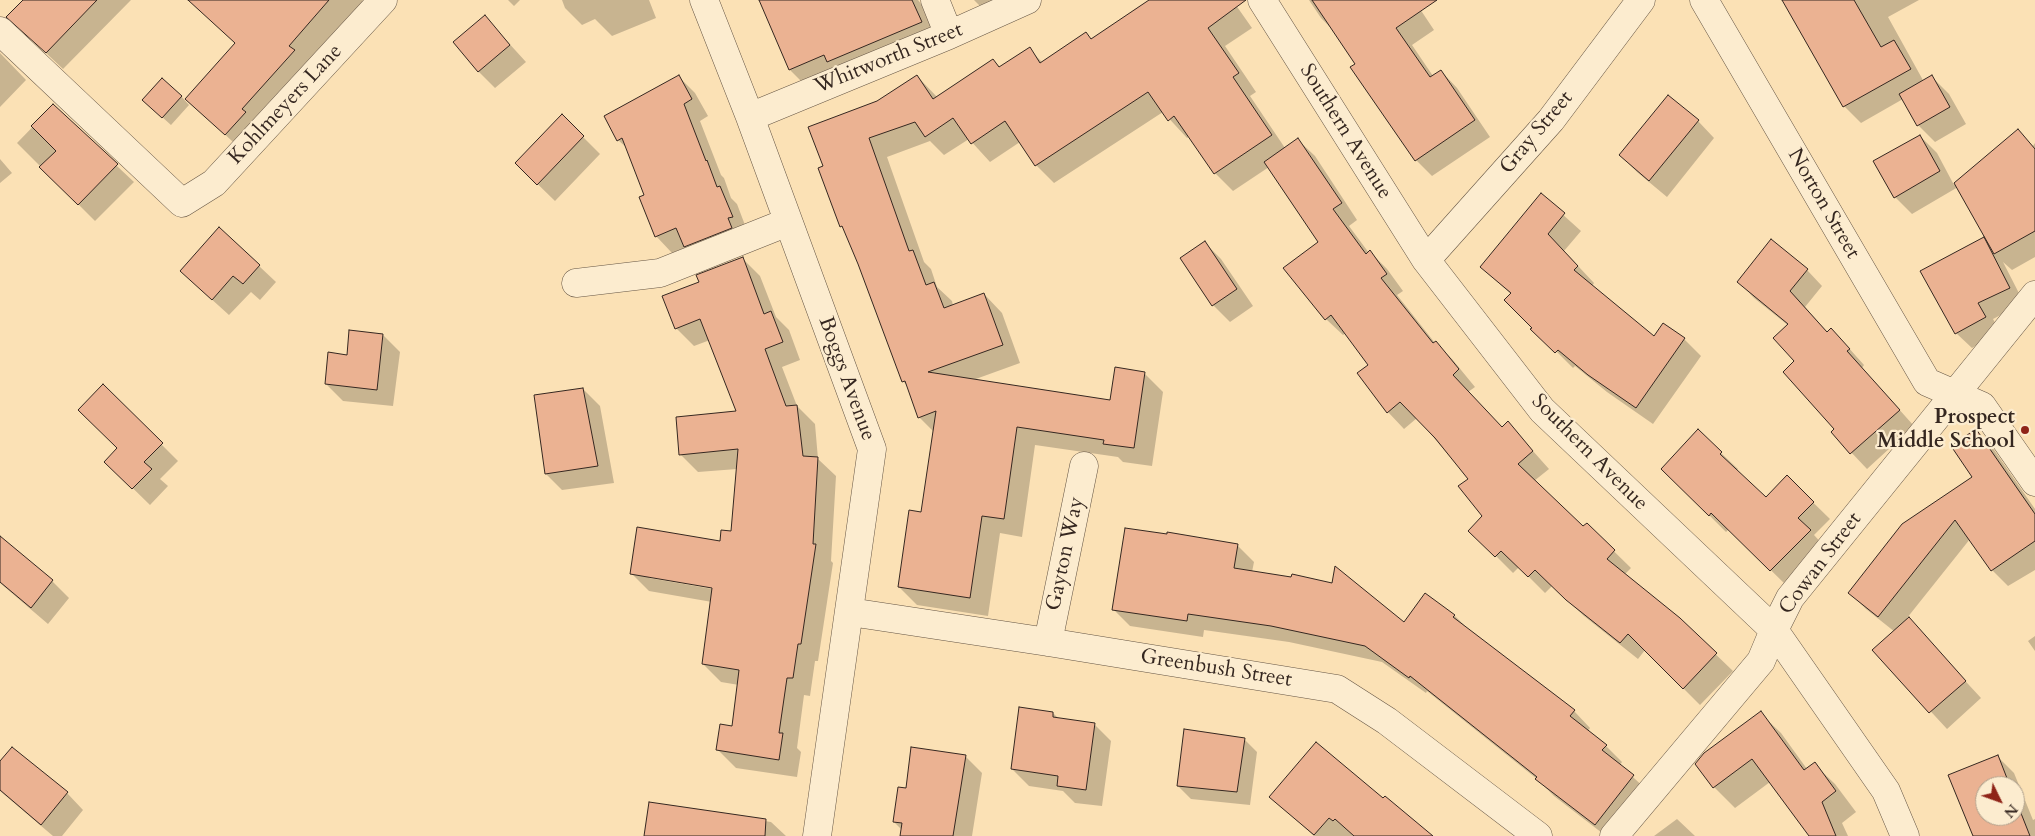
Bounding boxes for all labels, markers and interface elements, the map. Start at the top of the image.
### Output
street label: Whitworth Street [811,18,967,100]
street label: Kohlmeyers Lane [224,40,348,170]
street label: Southern Avenue [1293,60,1397,204]
street label: Gray Street [1495,86,1579,180]
street label: Norton Street [1781,144,1865,264]
street label: Boggs Avenue [812,314,880,444]
street label: Southern Avenue [1525,389,1653,517]
place label: Prospect Middle School [1877,405,2015,455]
marker: Prospect Middle School [2019,424,2031,436]
street label: Gayton Way [1042,495,1090,613]
street label: Cowan Street [1774,508,1868,620]
street label: Greenbush Street [1139,645,1293,693]
north arrow [1975,776,2025,826]
text: N [2000,800,2022,822]

